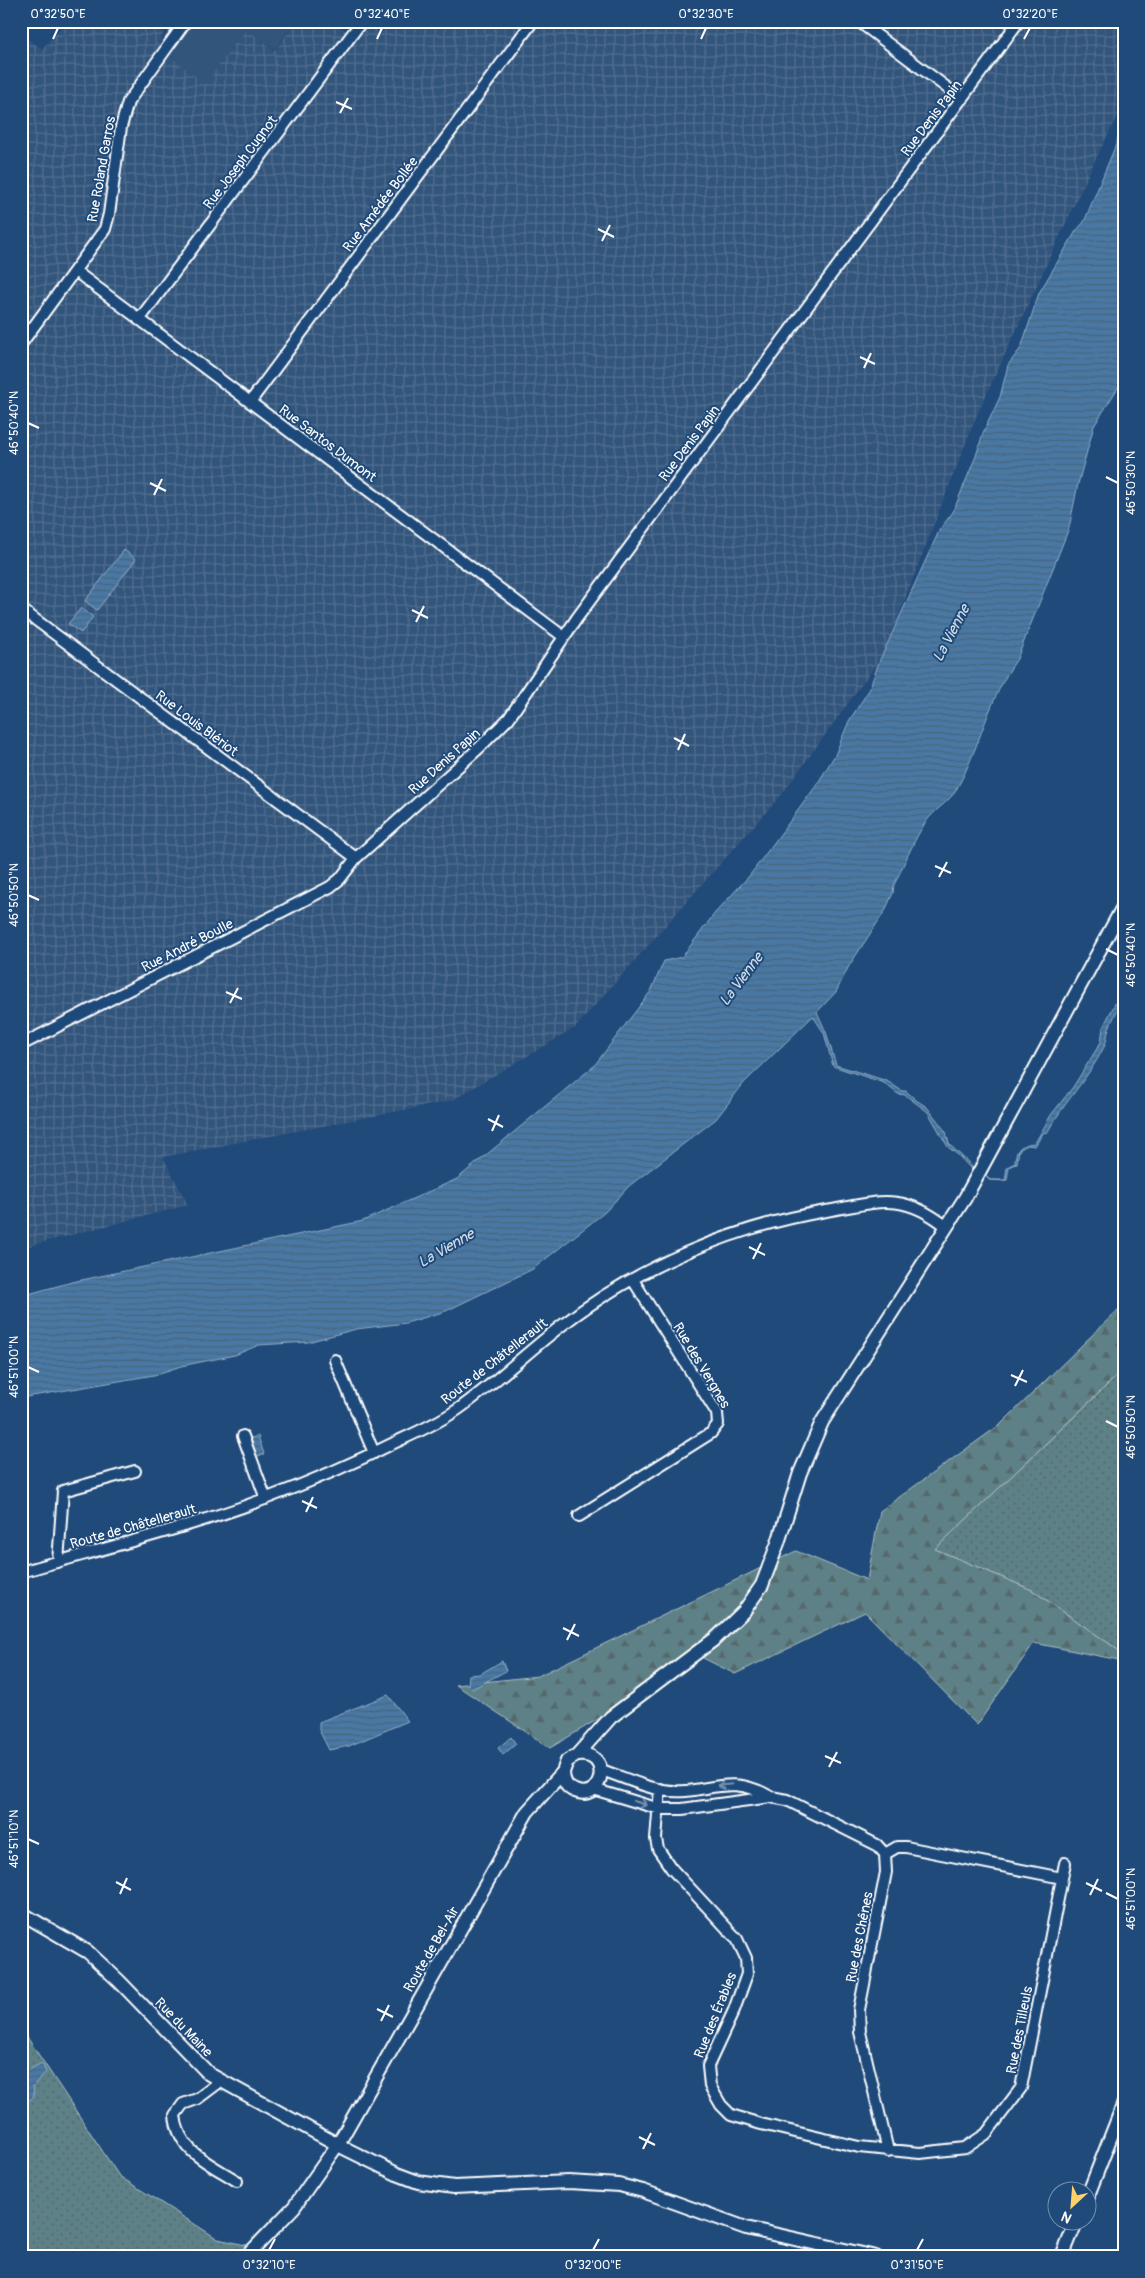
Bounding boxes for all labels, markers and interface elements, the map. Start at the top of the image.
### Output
text: 0°32'50"E [30,7,86,22]
text: 0°32'40"E [354,7,410,22]
text: 0°32'30"E [678,7,734,22]
text: 0°32'20"E [1002,7,1058,22]
street label: Rue Denis Papin [897,77,966,160]
street label: Rue Joseph Cugnot [200,112,281,212]
street label: Rue Roland Garros [84,114,119,223]
street label: Rue Amédée Bollée [339,153,422,255]
text: 46°50'40"N [7,391,22,455]
street label: Rue Santos Dumont [275,401,380,486]
street label: Rue Denis Papin [655,402,724,485]
text: 46°50'30"N [1124,451,1139,515]
water label: La Vienne [929,600,975,665]
street label: Rue Louis Blériot [152,687,242,760]
street label: Rue Denis Papin [405,725,484,798]
text: 46°50'50"N [7,863,22,927]
street label: Rue André Boulle [139,915,236,976]
text: 46°50'40"N [1124,923,1139,987]
water label: La Vienne [715,948,769,1010]
water label: La Vienne [415,1224,479,1272]
street label: Route de Châtellerault [438,1314,551,1408]
street label: Rue des Vergnes [669,1319,734,1412]
text: 46°51'00"N [7,1336,22,1398]
text: 46°50'50"N [1124,1395,1139,1459]
street label: Route de Châtellerault [68,1500,198,1553]
one-way arrow [718,1780,734,1790]
one-way arrow [631,1799,647,1809]
text: 46°51'10"N [7,1810,22,1868]
text: 46°51'00"N [1124,1868,1139,1930]
street label: Rue des Chênes [842,1890,877,1984]
street label: Route de Bel-Air [400,1903,463,1995]
street label: Rue des Érables [690,1969,741,2061]
street label: Rue des Tilleuls [1003,1984,1036,2075]
street label: Rue du Maine [151,1994,216,2061]
north arrow [1048,2180,1098,2230]
text: N [1059,2208,1075,2227]
text: 0°32'10"E [242,2258,296,2273]
text: 0°32'00"E [565,2258,621,2273]
text: 0°31'50"E [890,2258,944,2273]

